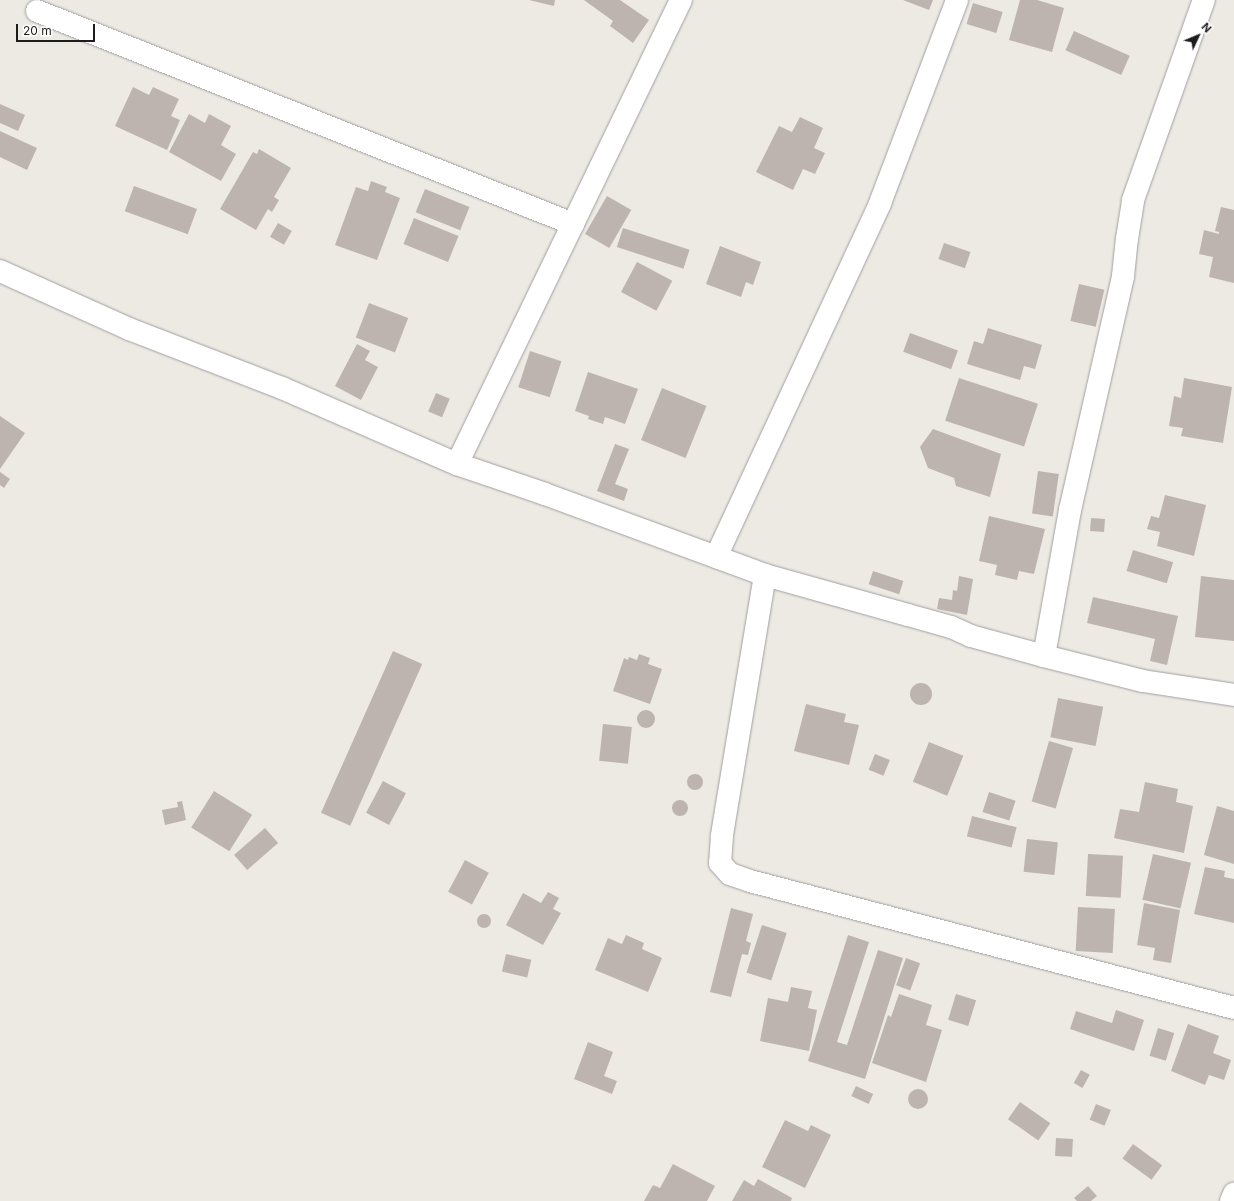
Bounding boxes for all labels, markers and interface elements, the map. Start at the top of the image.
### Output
scale bar [18,16,97,42]
north arrow [1178,16,1218,56]
text: N [1199,20,1215,36]
text: 20 m [23,23,52,38]

